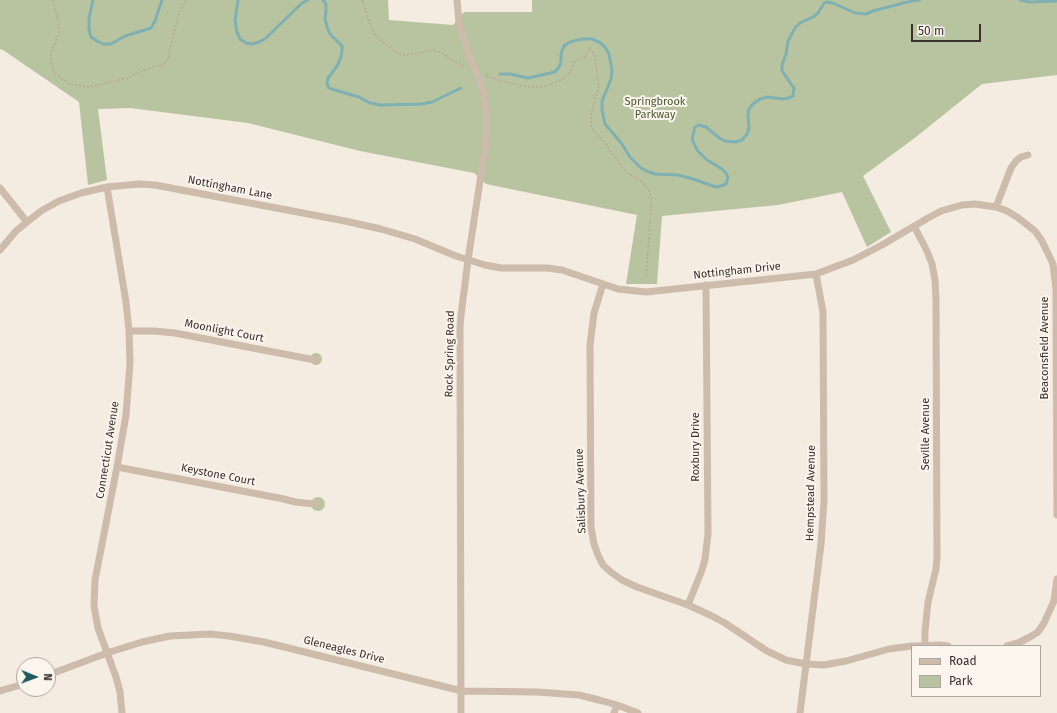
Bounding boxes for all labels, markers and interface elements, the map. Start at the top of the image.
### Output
scale bar [913,16,983,42]
text: 50 m [918,24,944,38]
park label: Springbrook Parkway [625,95,685,121]
street label: Nottingham Lane [187,173,273,203]
street label: Nottingham Drive [693,260,781,282]
street label: Beaconsfield Avenue [1038,296,1052,400]
street label: Rock Spring Road [443,310,457,398]
street label: Moonlight Court [183,317,265,345]
street label: Seville Avenue [919,398,933,470]
street label: Connecticut Avenue [94,400,122,500]
street label: Roxbury Drive [689,412,703,482]
street label: Hempstead Avenue [804,445,818,541]
street label: Salisbury Avenue [573,448,589,534]
street label: Keystone Court [180,461,256,489]
street label: Gleneagles Drive [302,634,386,666]
legend [911,645,1041,697]
text: Road [949,654,977,668]
north arrow [16,657,56,697]
text: N [41,673,54,681]
text: Park [949,674,973,688]

